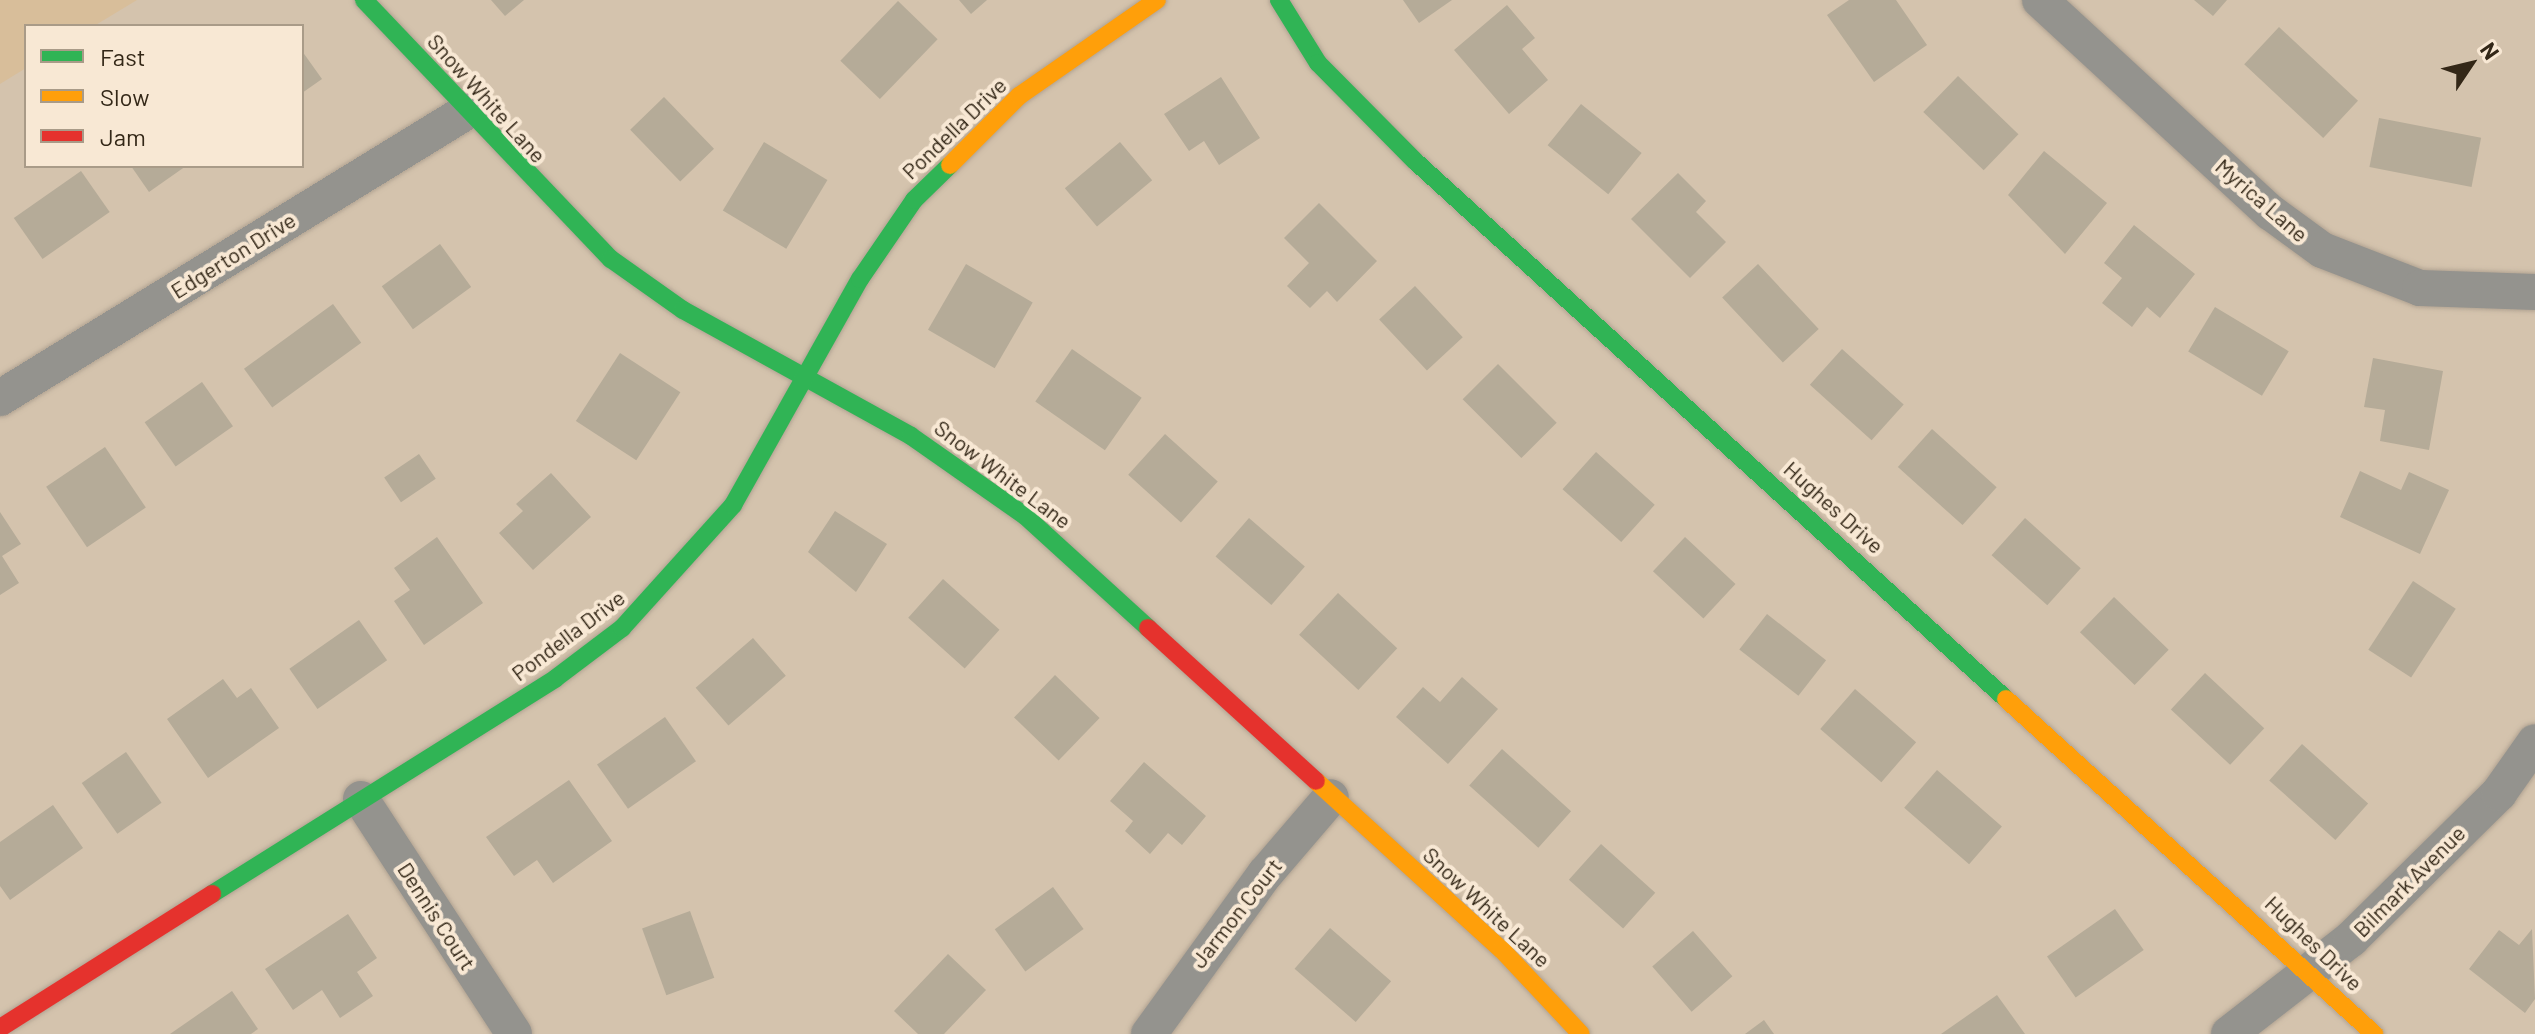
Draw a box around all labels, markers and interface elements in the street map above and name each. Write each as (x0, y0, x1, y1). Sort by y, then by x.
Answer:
legend (24, 24, 304, 168)
north arrow (2431, 24, 2511, 104)
street label: Snow White Lane (422, 28, 552, 168)
text: N (2476, 37, 2506, 64)
text: Fast (100, 42, 145, 71)
street label: Pondella Drive (896, 72, 1012, 184)
text: Slow (100, 82, 149, 111)
text: Jam (100, 122, 146, 151)
street label: Myrica Lane (2210, 153, 2314, 247)
street label: Edgerton Drive (166, 206, 300, 304)
street label: Snow White Lane (930, 414, 1076, 534)
street label: Hughes Drive (1779, 455, 1889, 559)
street label: Pondella Drive (506, 584, 630, 686)
street label: Bilmark Avenue (2348, 820, 2470, 942)
street label: Snow White Lane (1418, 841, 1556, 973)
street label: Jarmon Court (1185, 853, 1287, 973)
street label: Dennis Court (392, 857, 482, 975)
street label: Hughes Drive (2260, 890, 2368, 996)

